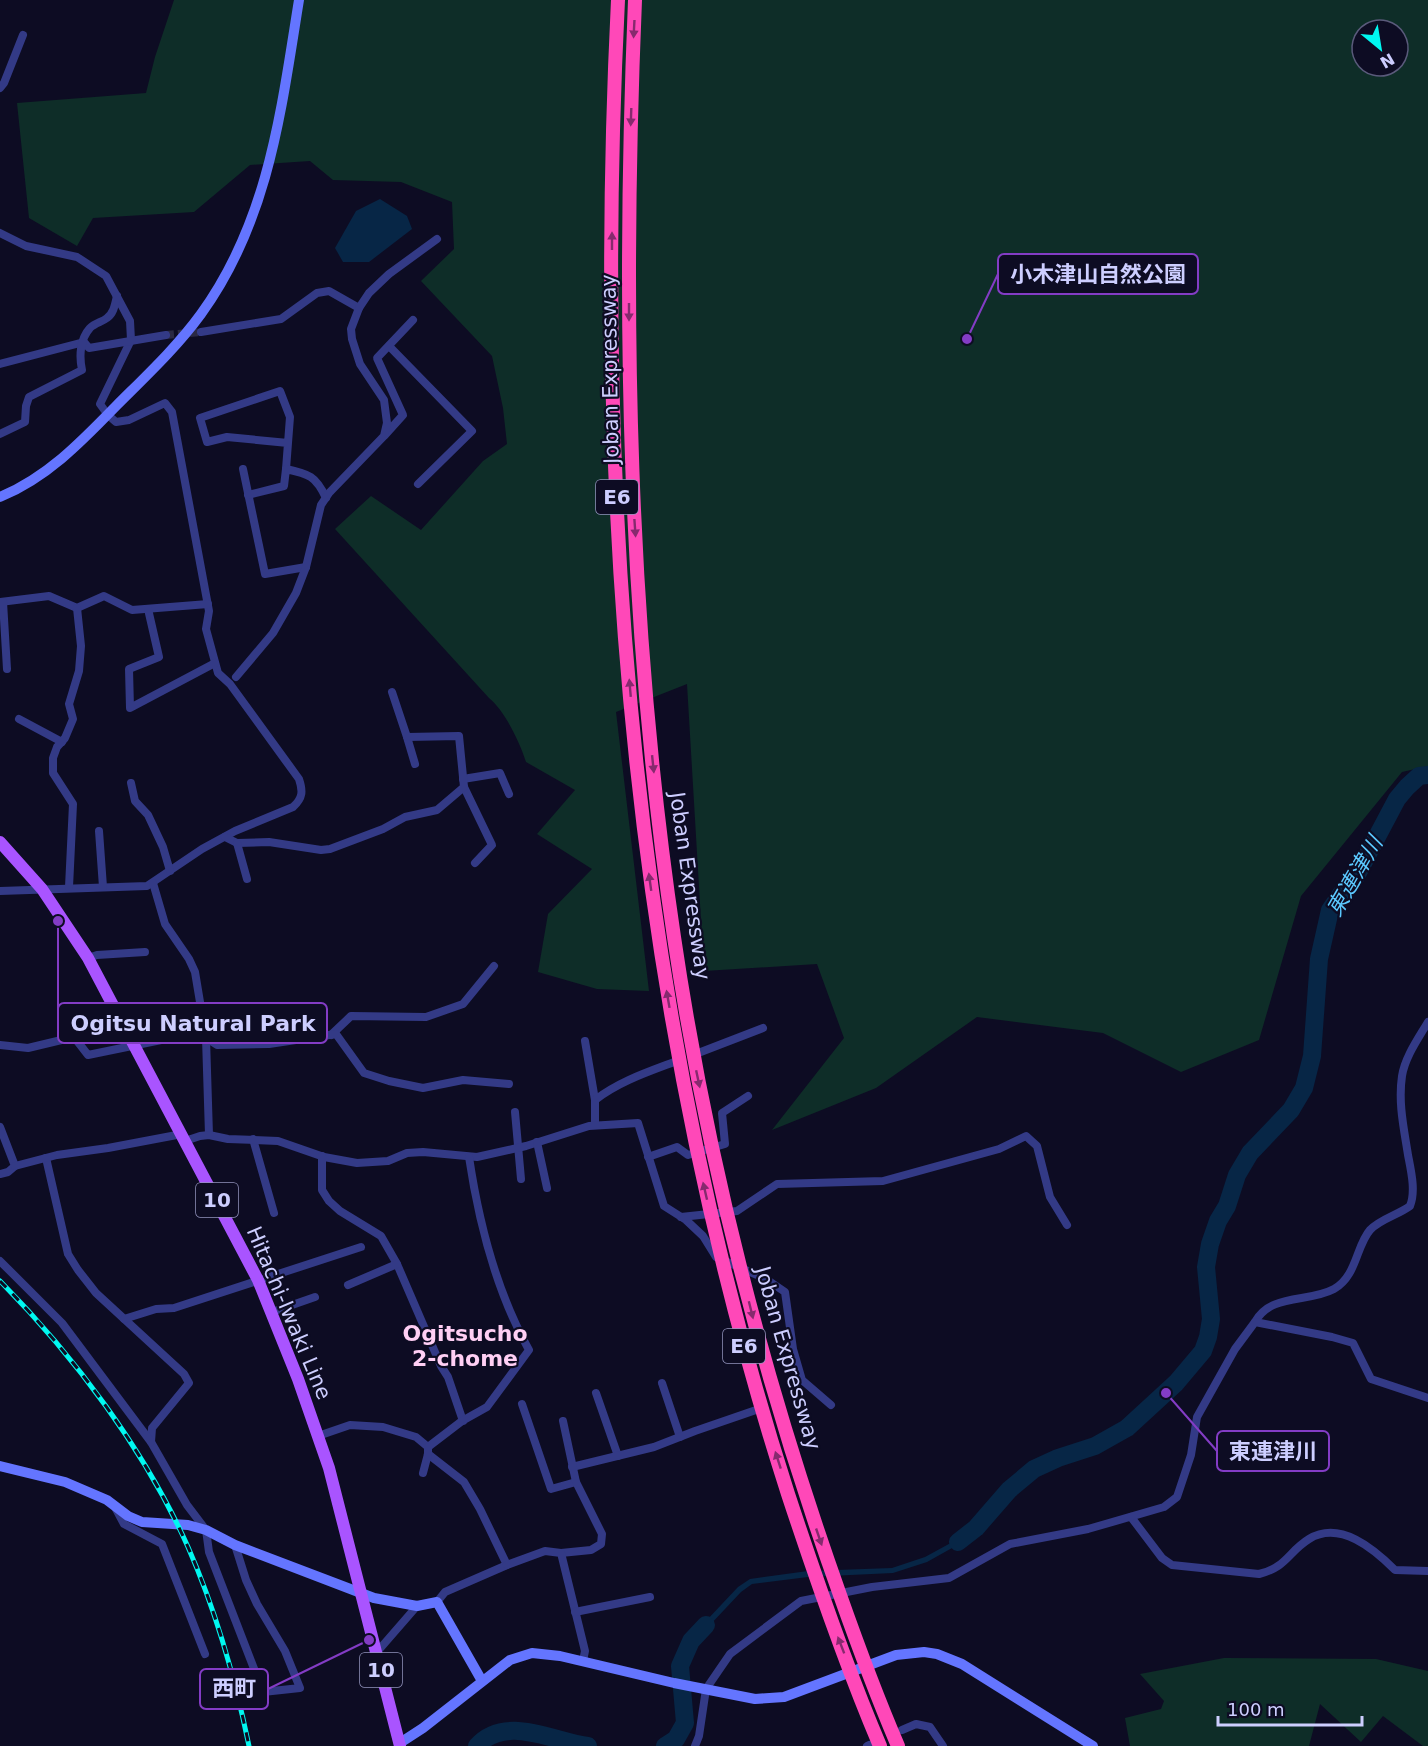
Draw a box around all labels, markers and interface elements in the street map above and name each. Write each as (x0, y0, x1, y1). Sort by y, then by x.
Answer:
north arrow (1350, 18, 1410, 78)
one-way arrow (630, 20, 639, 39)
text: N (1377, 49, 1398, 72)
one-way arrow (626, 108, 636, 127)
one-way arrow (607, 232, 616, 251)
callout: 小木津山自然公園 (998, 254, 1198, 294)
text: 小木津山自然公園 (1010, 262, 1186, 287)
street label: Joban Expressway (596, 274, 624, 466)
one-way arrow (624, 303, 634, 322)
road number: E6 (596, 480, 638, 514)
one-way arrow (631, 519, 640, 538)
one-way arrow (625, 678, 635, 697)
one-way arrow (648, 755, 658, 774)
street label: Joban Expressway (665, 788, 715, 982)
water label: 東連津川 (1322, 830, 1388, 921)
one-way arrow (646, 872, 655, 891)
one-way arrow (663, 990, 672, 1009)
callout: Ogitsu Natural Park (58, 1003, 327, 1043)
text: Ogitsu Natural Park (70, 1011, 317, 1036)
one-way arrow (694, 1070, 704, 1088)
one-way arrow (700, 1182, 710, 1200)
road number: 10 (196, 1183, 238, 1217)
street label: Hitachi-Iwaki Line (242, 1223, 336, 1403)
street label: Joban Expressway (750, 1262, 826, 1452)
one-way arrow (747, 1301, 756, 1319)
district label: Ogitsucho 2-chome (402, 1321, 528, 1371)
road number: E6 (723, 1329, 765, 1363)
callout: 東連津川 (1217, 1431, 1329, 1471)
text: 東連津川 (1229, 1439, 1317, 1464)
one-way arrow (772, 1451, 782, 1469)
one-way arrow (815, 1528, 825, 1546)
one-way arrow (835, 1635, 845, 1653)
road number: 10 (360, 1653, 402, 1687)
callout: 西町 (200, 1669, 268, 1709)
text: 西町 (212, 1676, 256, 1701)
scale bar (1218, 1689, 1362, 1727)
text: 100 m (1227, 1699, 1285, 1720)

